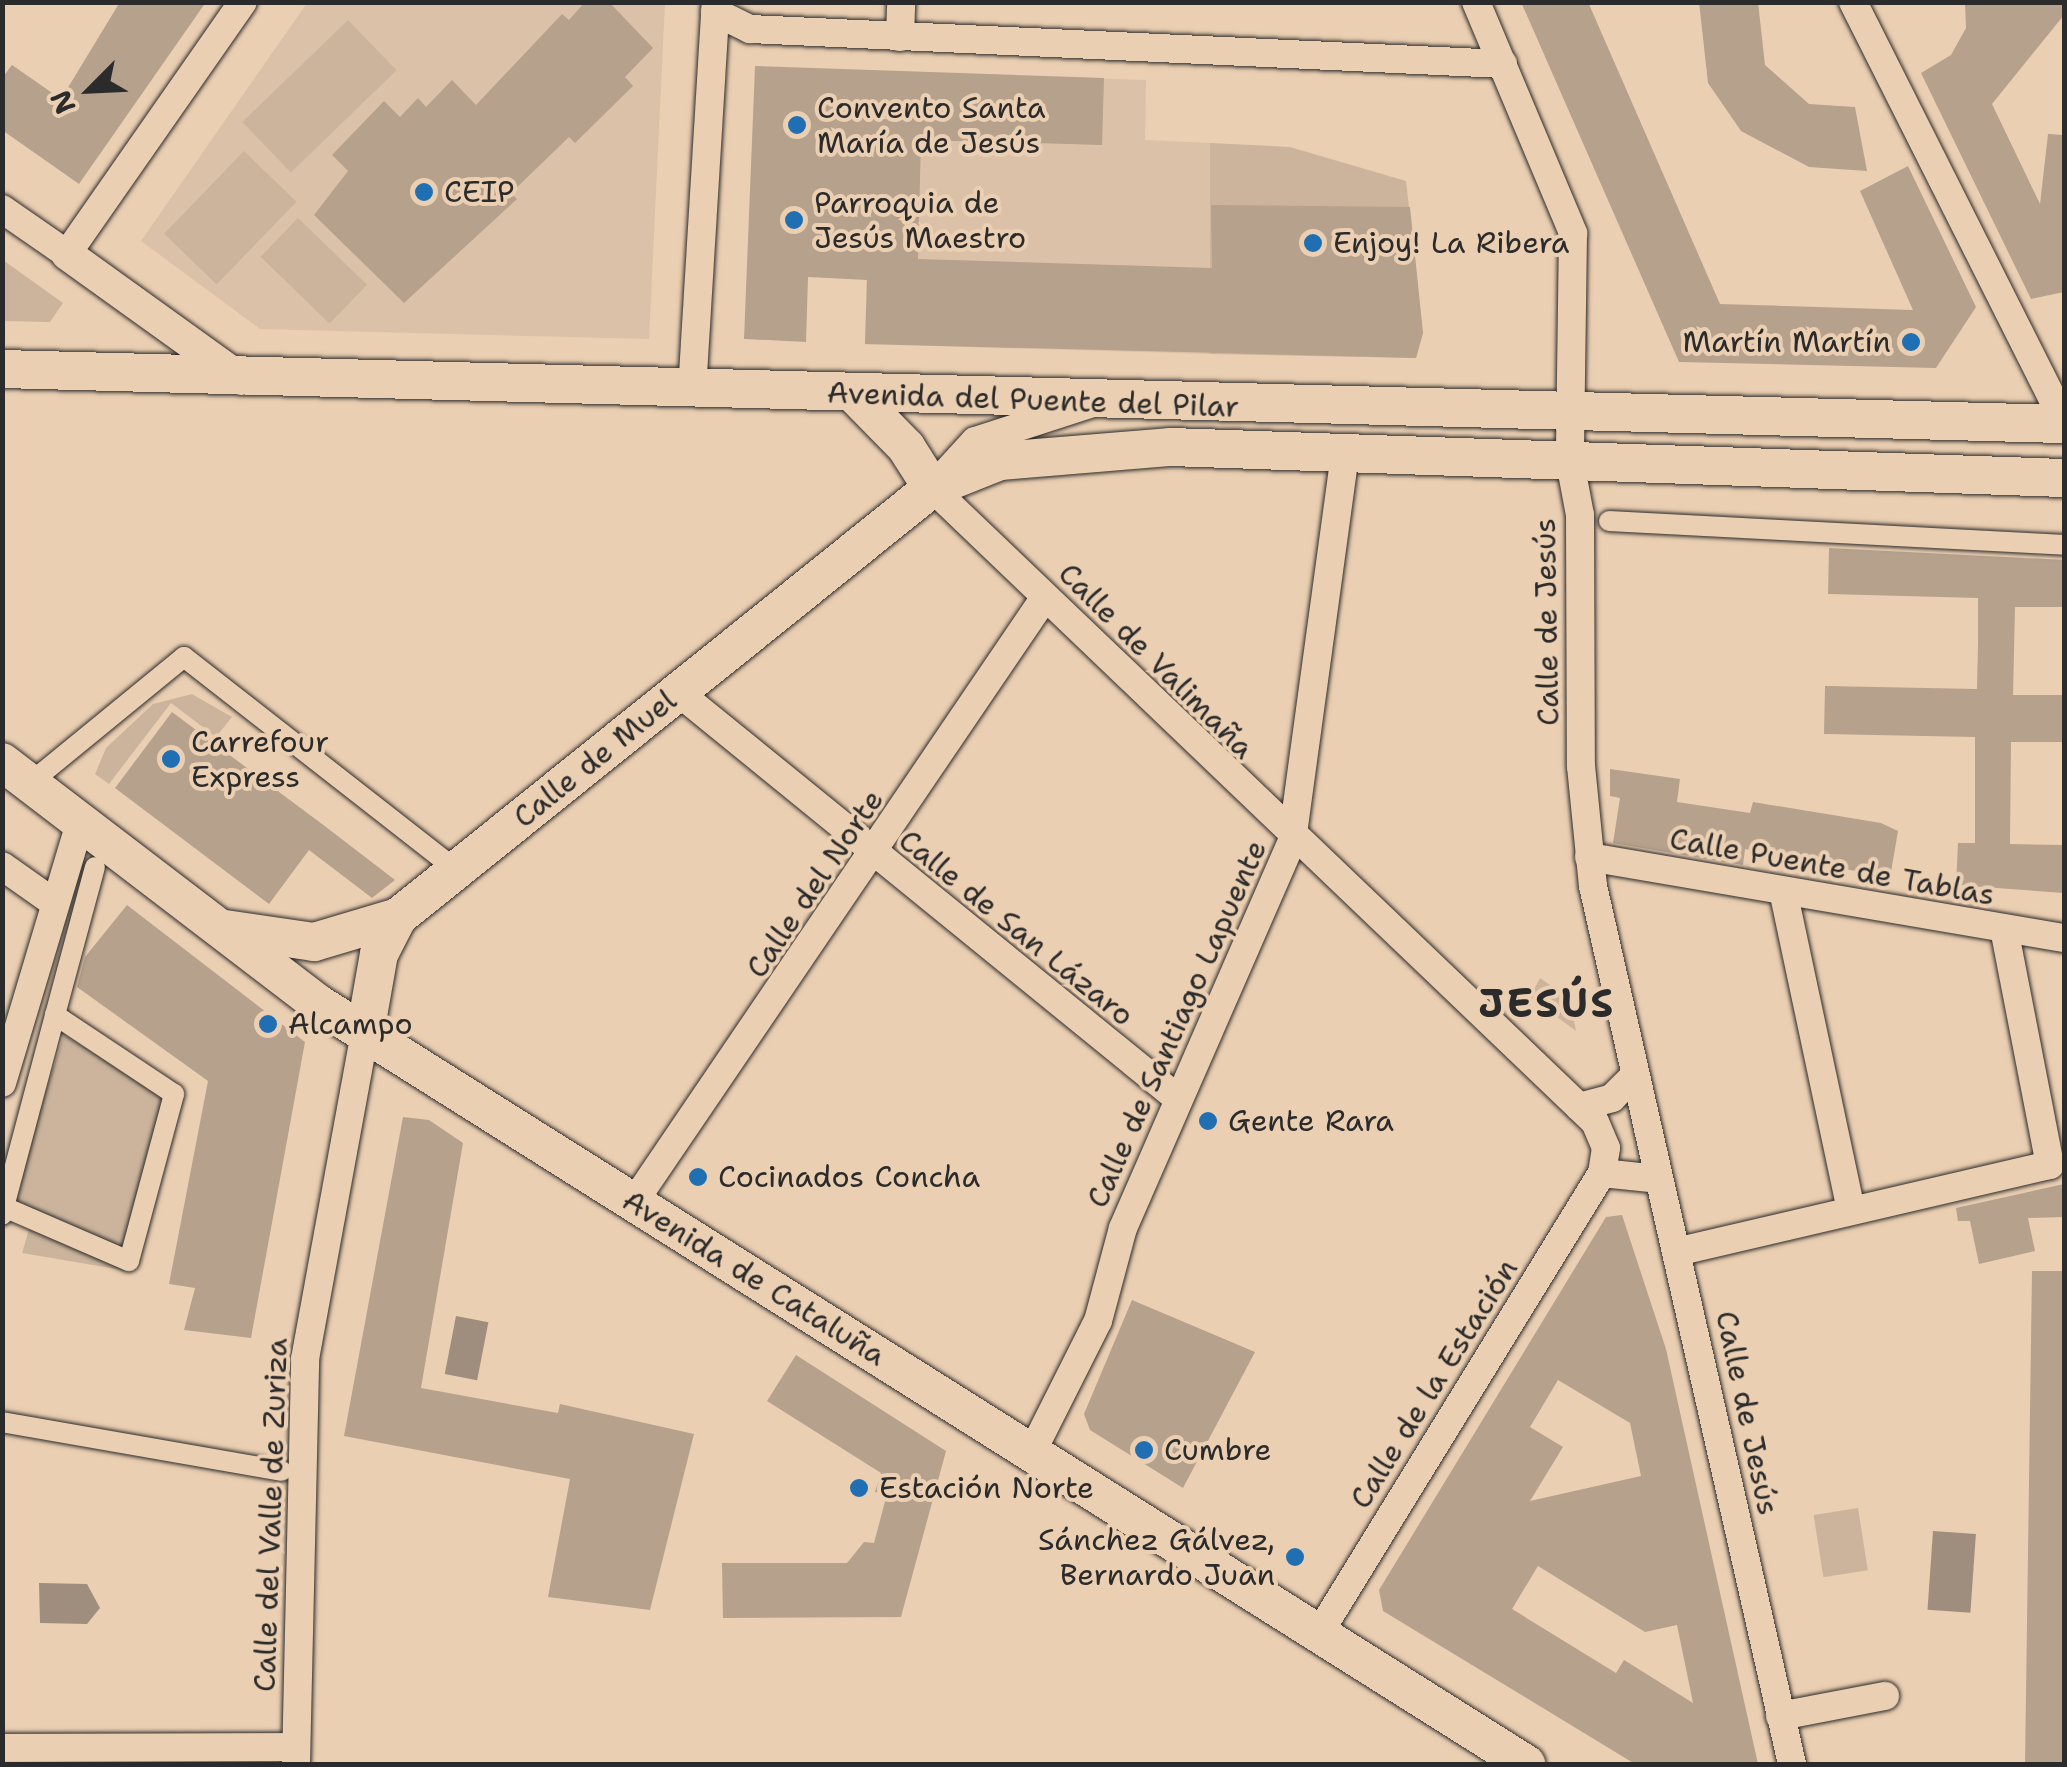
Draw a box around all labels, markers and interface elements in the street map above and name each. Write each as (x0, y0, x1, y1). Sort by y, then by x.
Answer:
north arrow (40, 40, 140, 140)
text: N (41, 84, 84, 120)
place label: Convento Santa María de Jesús (817, 90, 1046, 160)
marker: Convento Santa María de Jesús (786, 114, 808, 136)
place label: CEIP (444, 174, 515, 210)
marker: CEIP (413, 181, 435, 203)
place label: Parroquia de Jesús Maestro (814, 185, 1026, 256)
marker: Parroquia de Jesús Maestro (783, 209, 805, 231)
place label: Enjoy! La Ribera (1333, 225, 1569, 261)
marker: Enjoy! La Ribera (1302, 232, 1324, 254)
place label: Martín Martín (1683, 324, 1891, 360)
marker: Martín Martín (1900, 331, 1922, 353)
street label: Avenida del Puente del Pilar (826, 375, 1240, 425)
street label: Calle de Jesús (1527, 518, 1567, 726)
street label: Calle de Valimaña (1051, 556, 1261, 766)
street label: Calle de Muel (506, 682, 684, 836)
place label: Carrefour Express (191, 724, 329, 794)
marker: Carrefour Express (160, 748, 182, 770)
street label: Calle del Norte (739, 783, 891, 985)
street label: Calle Puente de Tablas (1667, 821, 1997, 913)
street label: Calle de San Lázaro (891, 822, 1141, 1034)
street label: Calle de Santiago Lapuente (1080, 835, 1274, 1213)
district label: JESÚS (1478, 979, 1616, 1027)
place label: Alcampo (288, 1006, 413, 1042)
marker: Alcampo (257, 1013, 279, 1035)
place label: Gente Rara (1228, 1103, 1394, 1139)
marker: Gente Rara (1197, 1110, 1219, 1132)
place label: Cocinados Concha (718, 1159, 980, 1195)
marker: Cocinados Concha (687, 1166, 709, 1188)
street label: Avenida de Cataluña (616, 1182, 892, 1374)
street label: Calle de la Estación (1343, 1253, 1525, 1515)
street label: Calle de Jesús (1708, 1308, 1786, 1518)
street label: Calle del Valle de Zuriza (247, 1337, 295, 1693)
place label: Cumbre (1164, 1432, 1272, 1468)
marker: Cumbre (1133, 1439, 1155, 1461)
place label: Estación Norte (879, 1470, 1094, 1506)
marker: Estación Norte (848, 1477, 870, 1499)
place label: Sánchez Gálvez, Bernardo Juan (1038, 1522, 1275, 1592)
marker: Sánchez Gálvez, Bernardo Juan (1284, 1546, 1306, 1568)

